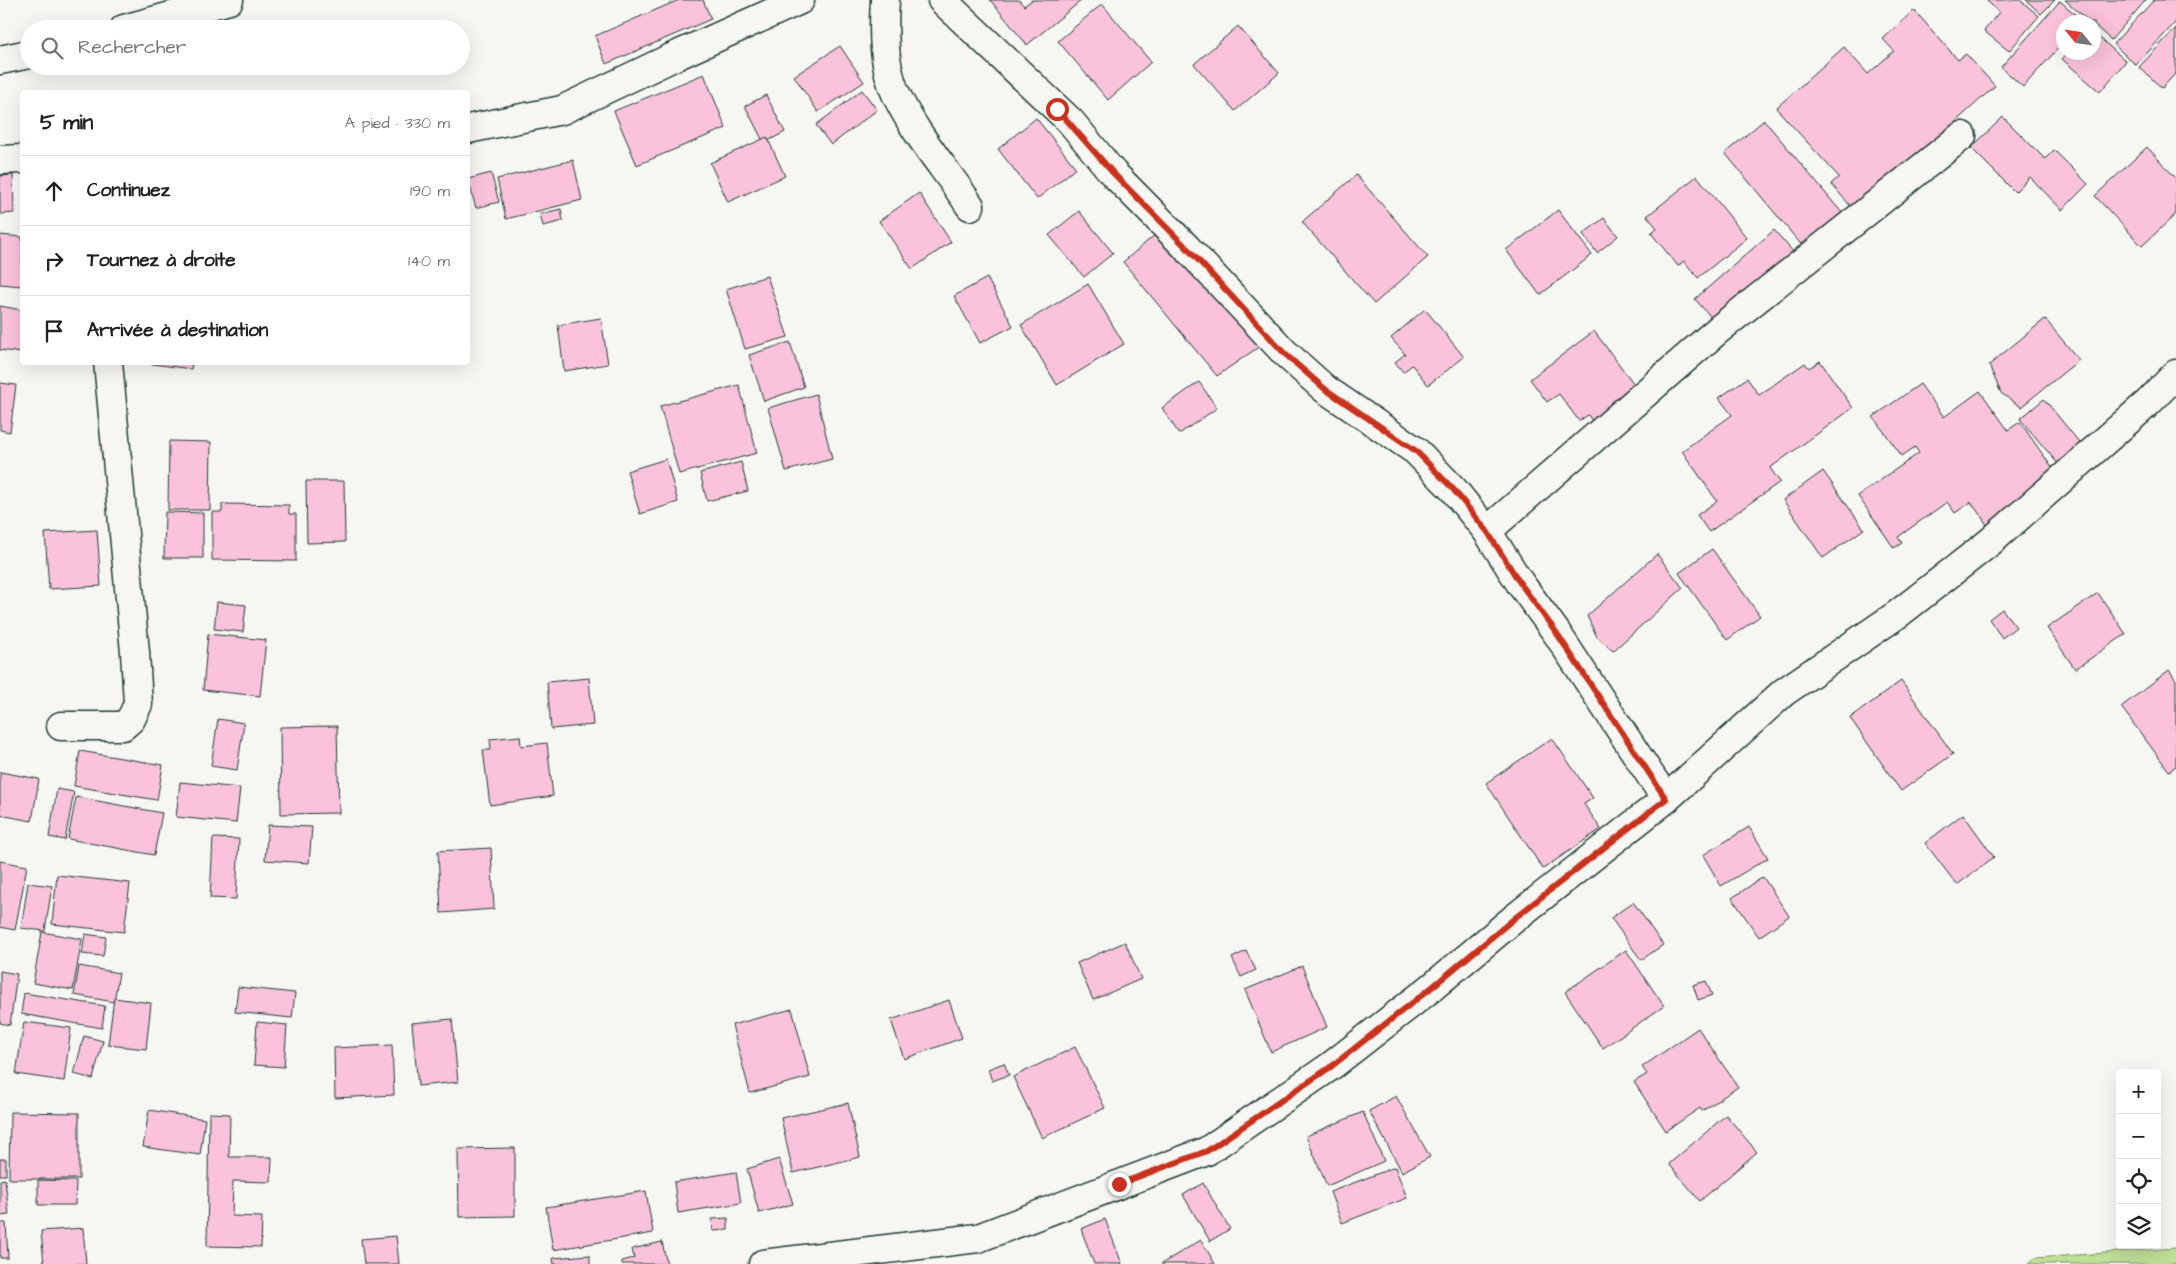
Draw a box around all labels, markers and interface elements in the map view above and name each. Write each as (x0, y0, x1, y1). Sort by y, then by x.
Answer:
north arrow (2056, 15, 2101, 60)
search box (20, 20, 470, 75)
icon: search (38, 34, 66, 62)
text: Rechercher (78, 34, 186, 61)
route start (1046, 98, 1069, 121)
text: 5 min (40, 108, 93, 137)
text: À pied · 330 m (345, 112, 450, 134)
icon: ahead (40, 177, 68, 205)
text: Continuez (87, 177, 170, 204)
text: 190 m (410, 180, 450, 202)
icon: right (40, 247, 68, 275)
text: Tournez à droite (87, 247, 235, 274)
text: 140 m (408, 250, 450, 272)
icon: arrive (40, 317, 68, 345)
text: Arrivée à destination (87, 317, 268, 344)
map controls (2116, 1069, 2161, 1249)
button: + (2116, 1069, 2161, 1114)
button: − (2116, 1114, 2161, 1159)
button: locate (2116, 1159, 2161, 1204)
route end (1108, 1173, 1131, 1196)
button: layers (2116, 1204, 2161, 1249)

